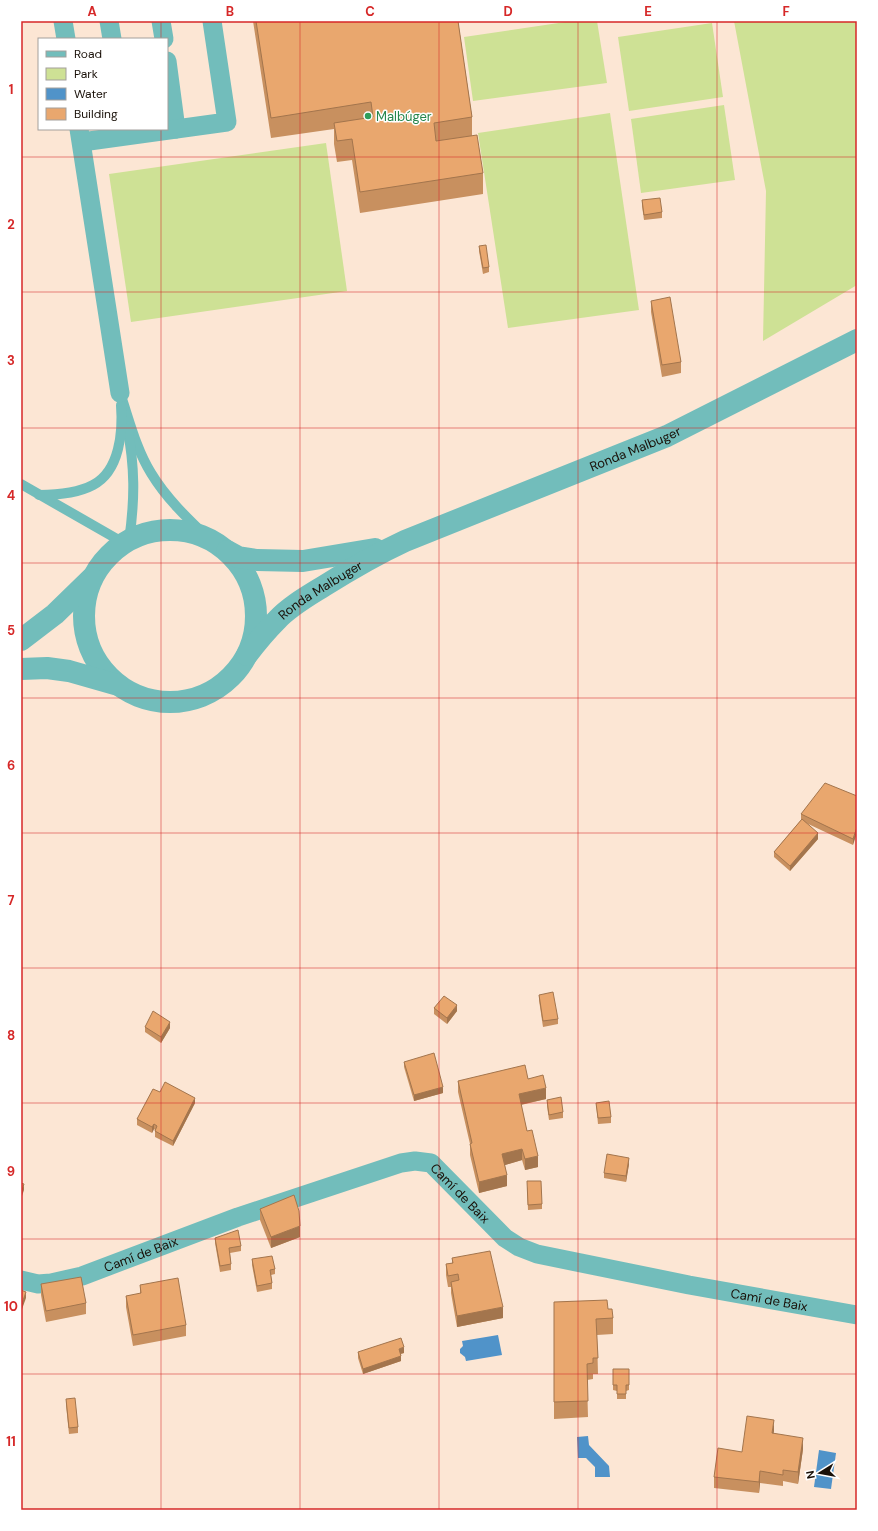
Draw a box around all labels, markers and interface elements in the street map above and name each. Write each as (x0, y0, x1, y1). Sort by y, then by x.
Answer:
text: A (87, 3, 97, 20)
text: B (226, 3, 234, 20)
text: C (365, 3, 375, 20)
text: D (503, 3, 513, 20)
text: E (644, 3, 652, 20)
text: F (782, 3, 790, 20)
legend (38, 38, 168, 130)
text: Road (74, 46, 102, 62)
text: Park (74, 66, 98, 82)
text: 1 (9, 81, 13, 98)
text: Water (74, 86, 108, 102)
text: Building (74, 106, 118, 122)
place label: Malbúger (376, 108, 432, 125)
marker: Malbúger (363, 111, 373, 121)
text: 2 (7, 216, 15, 233)
text: 3 (7, 352, 15, 369)
street label: Ronda Malbuger (587, 422, 684, 475)
text: 4 (7, 487, 15, 504)
street label: Ronda Malbuger (274, 556, 365, 623)
text: 5 (7, 622, 15, 639)
text: 6 (7, 757, 15, 774)
text: 7 (8, 892, 15, 909)
text: 8 (7, 1027, 15, 1044)
street label: Camí de Baix (427, 1159, 494, 1227)
text: 9 (7, 1163, 15, 1180)
street label: Camí de Baix (101, 1232, 181, 1276)
street label: Camí de Baix (729, 1284, 810, 1315)
text: 10 (4, 1298, 18, 1315)
text: 11 (6, 1433, 16, 1450)
north arrow (800, 1453, 840, 1493)
text: N (803, 1470, 818, 1480)

